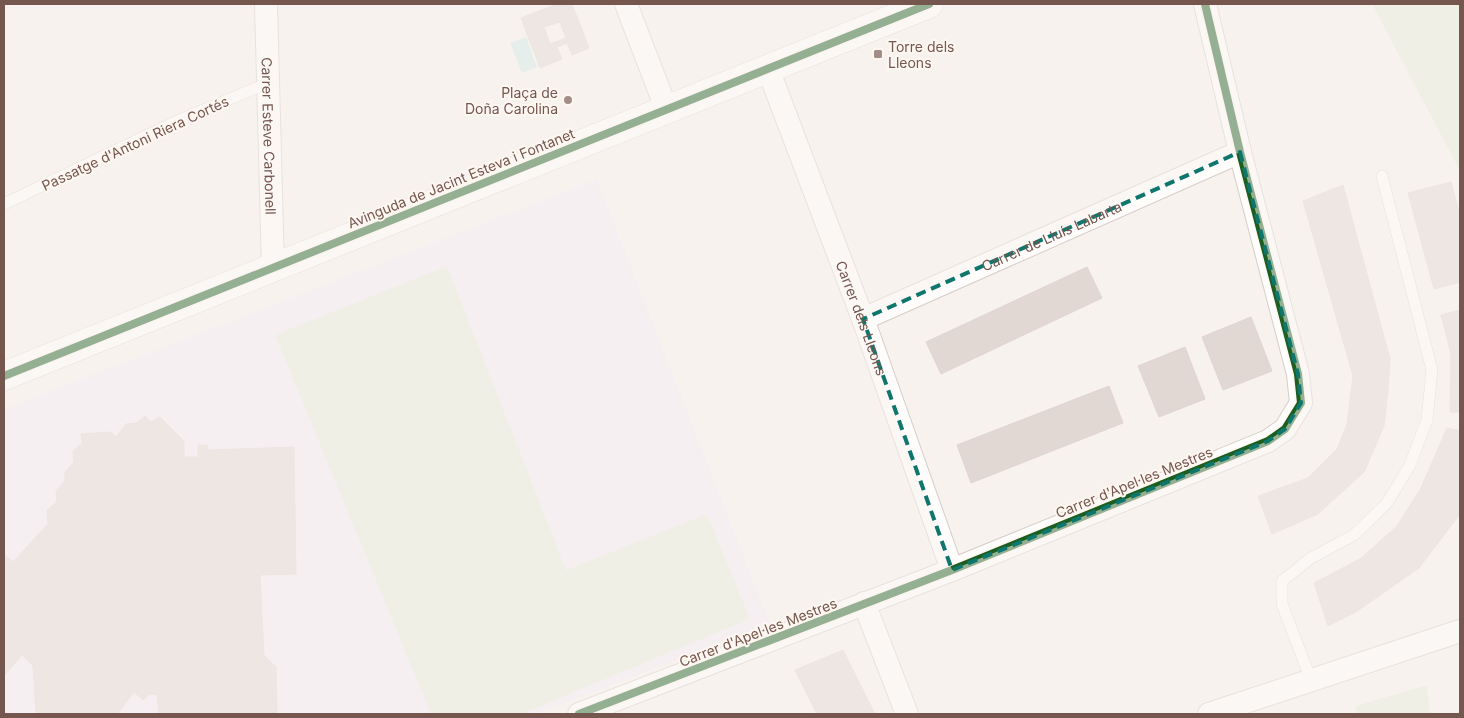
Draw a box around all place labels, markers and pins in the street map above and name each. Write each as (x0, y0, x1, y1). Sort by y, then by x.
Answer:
place label: Torre dels Lleons (888, 38, 954, 71)
marker: Torre dels Lleons (872, 48, 884, 60)
place label: Plaça de Doña Carolina (465, 84, 558, 117)
marker: Plaça de Doña Carolina (562, 94, 574, 106)

